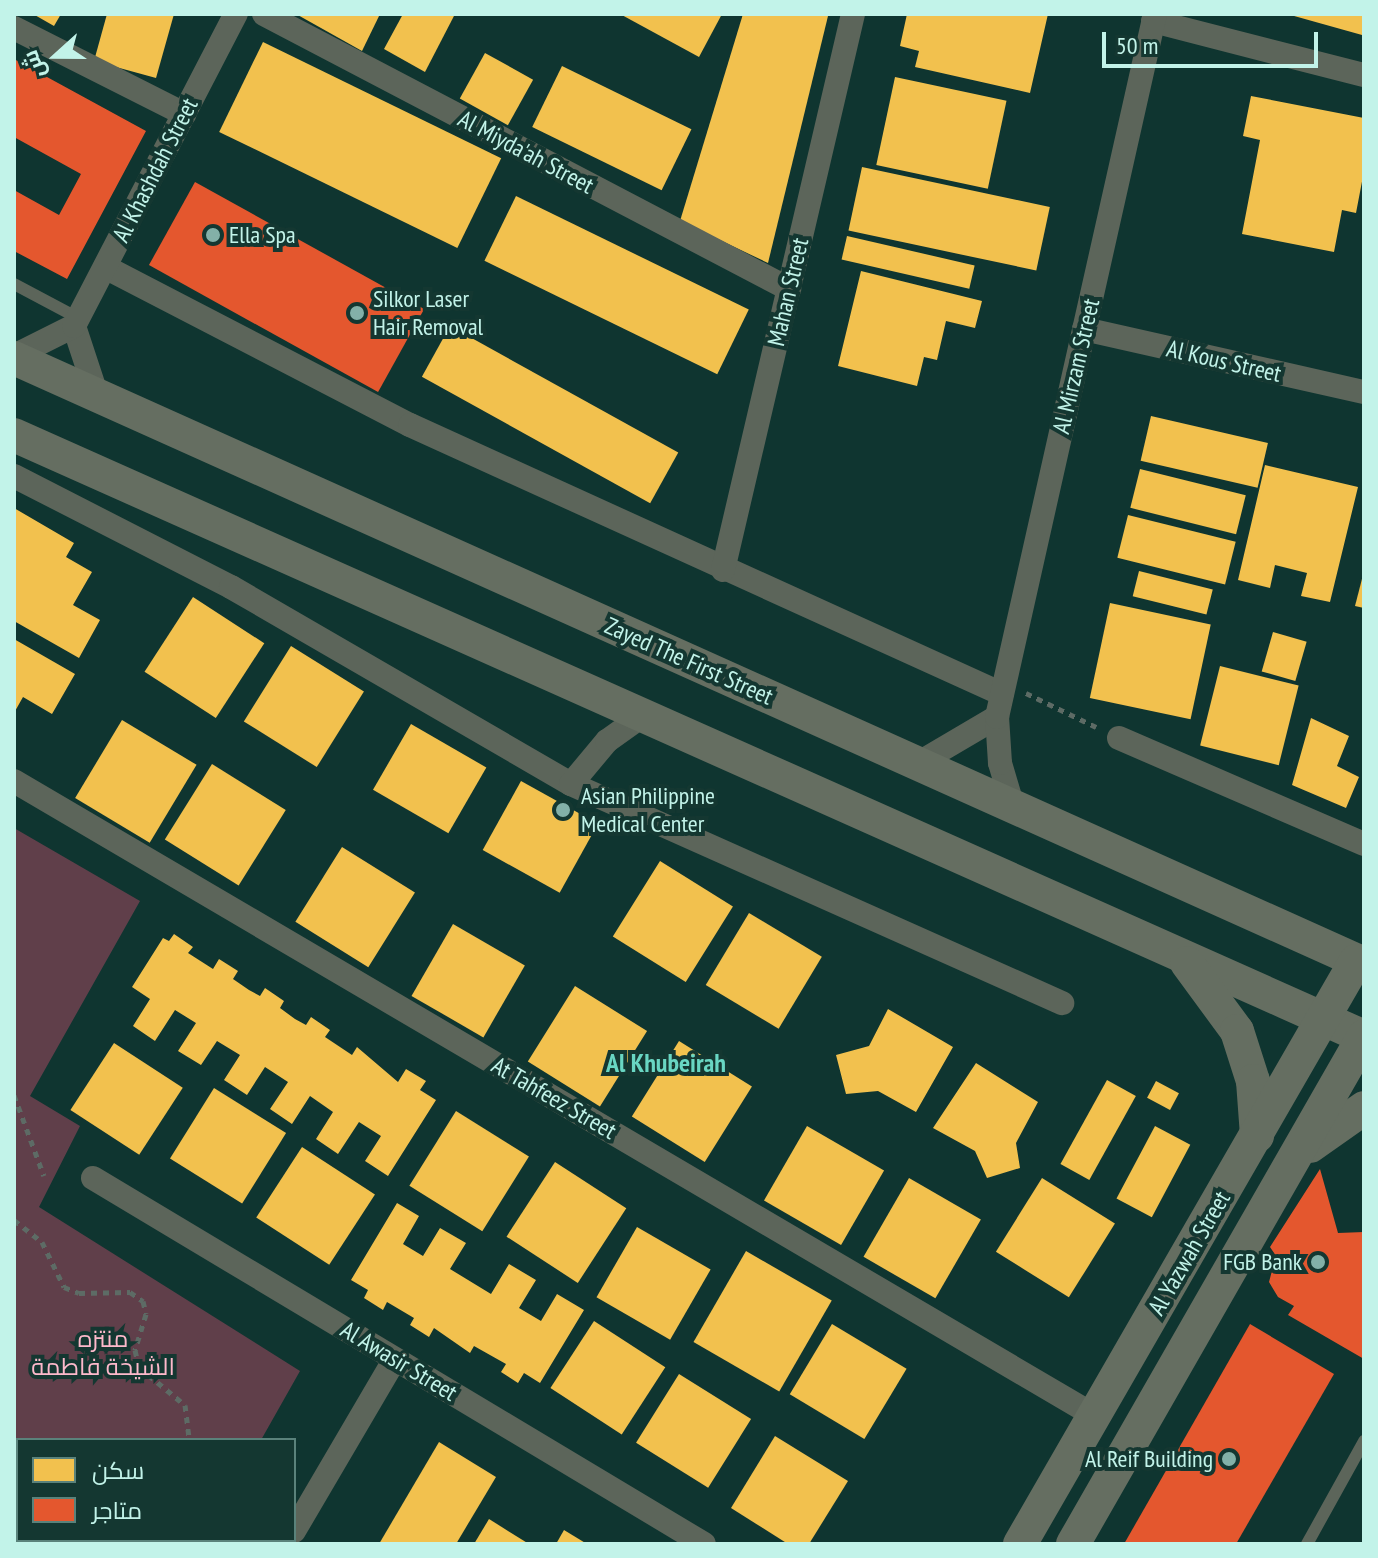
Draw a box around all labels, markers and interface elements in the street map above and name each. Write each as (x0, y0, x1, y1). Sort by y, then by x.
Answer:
north arrow (16, 16, 96, 96)
scale bar (1106, 16, 1322, 66)
text: 50 m (1116, 30, 1158, 61)
text: ش (15, 46, 52, 83)
street label: Al Khashdah Street (106, 93, 204, 247)
street label: Al Miyda'ah Street (453, 104, 599, 200)
place label: Ella Spa (229, 221, 295, 249)
marker: Ella Spa (204, 226, 222, 244)
street label: Mahan Street (762, 235, 814, 349)
place label: Silkor Laser Hair Removal (373, 285, 483, 341)
street label: Al Mirzam Street (1046, 296, 1106, 436)
marker: Silkor Laser Hair Removal (348, 304, 366, 322)
street label: Al Kous Street (1164, 334, 1284, 388)
street label: Zayed The First Street (600, 611, 778, 711)
place label: Asian Philippine Medical Center (581, 782, 715, 838)
marker: Asian Philippine Medical Center (552, 799, 574, 821)
district label: Al Khubeirah (606, 1047, 726, 1079)
street label: At Tahfeez Street (486, 1050, 622, 1146)
street label: Al Yazwah Street (1142, 1186, 1236, 1320)
place label: FGB Bank (1223, 1248, 1302, 1276)
marker: FGB Bank (1309, 1253, 1327, 1271)
street label: Al Awasir Street (335, 1315, 463, 1407)
park label: منتزه الشيخة فاطمة (31, 1325, 175, 1381)
legend (16, 1438, 296, 1542)
place label: Al Reif Building (1085, 1445, 1213, 1473)
marker: Al Reif Building (1220, 1450, 1238, 1468)
text: سكن (92, 1455, 144, 1486)
text: متاجر (92, 1495, 142, 1526)

